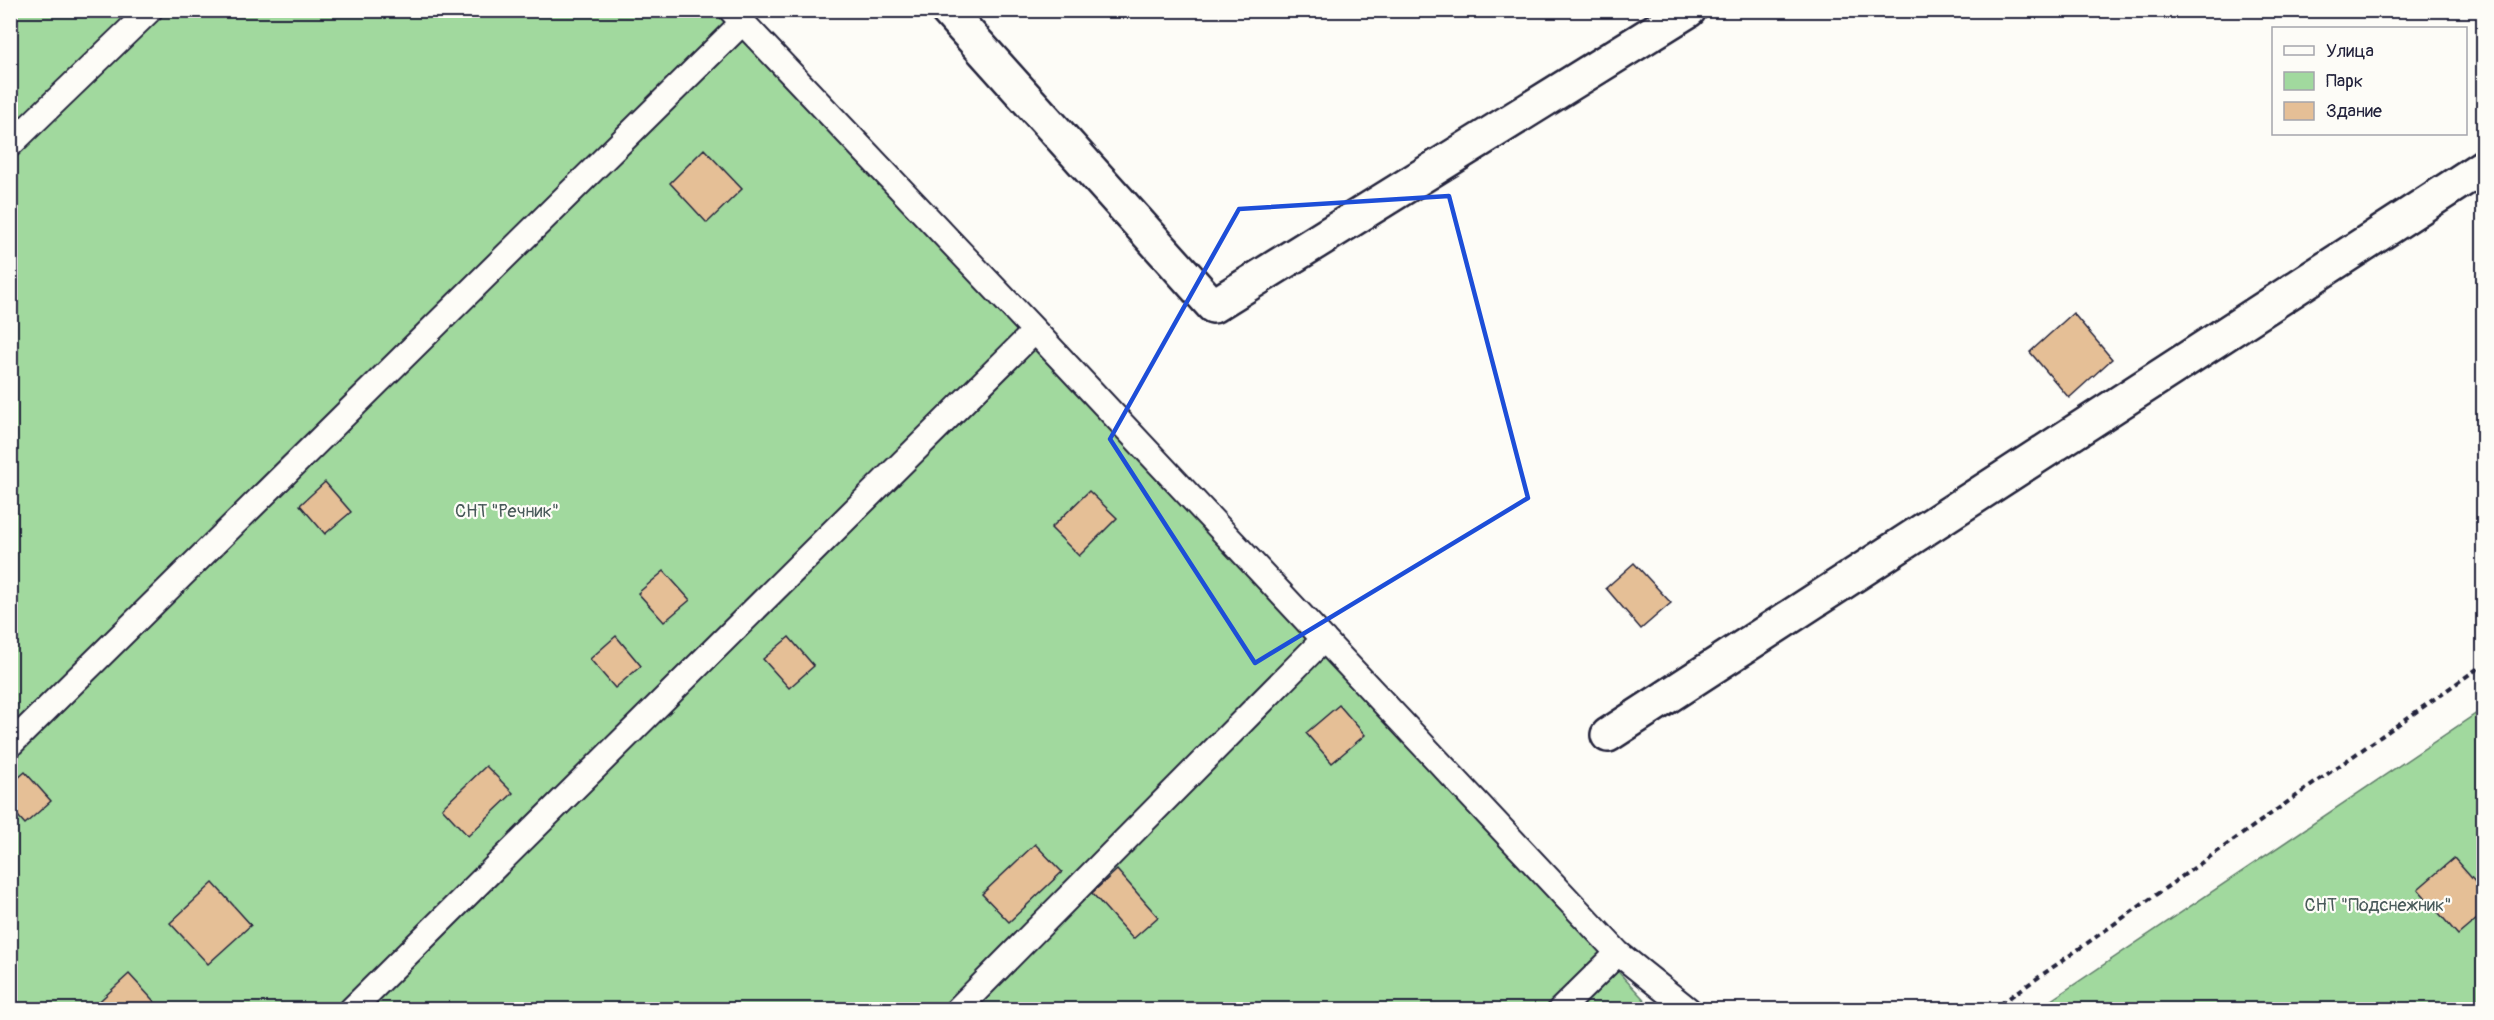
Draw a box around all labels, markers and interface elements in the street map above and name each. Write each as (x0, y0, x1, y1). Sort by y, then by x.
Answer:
legend (2272, 27, 2467, 135)
text: Улица (2326, 40, 2374, 63)
text: Парк (2326, 70, 2363, 93)
text: Здание (2326, 100, 2382, 123)
park label: СНТ "Речник" (455, 500, 559, 523)
park label: СНТ "Подснежник" (2304, 894, 2452, 917)

